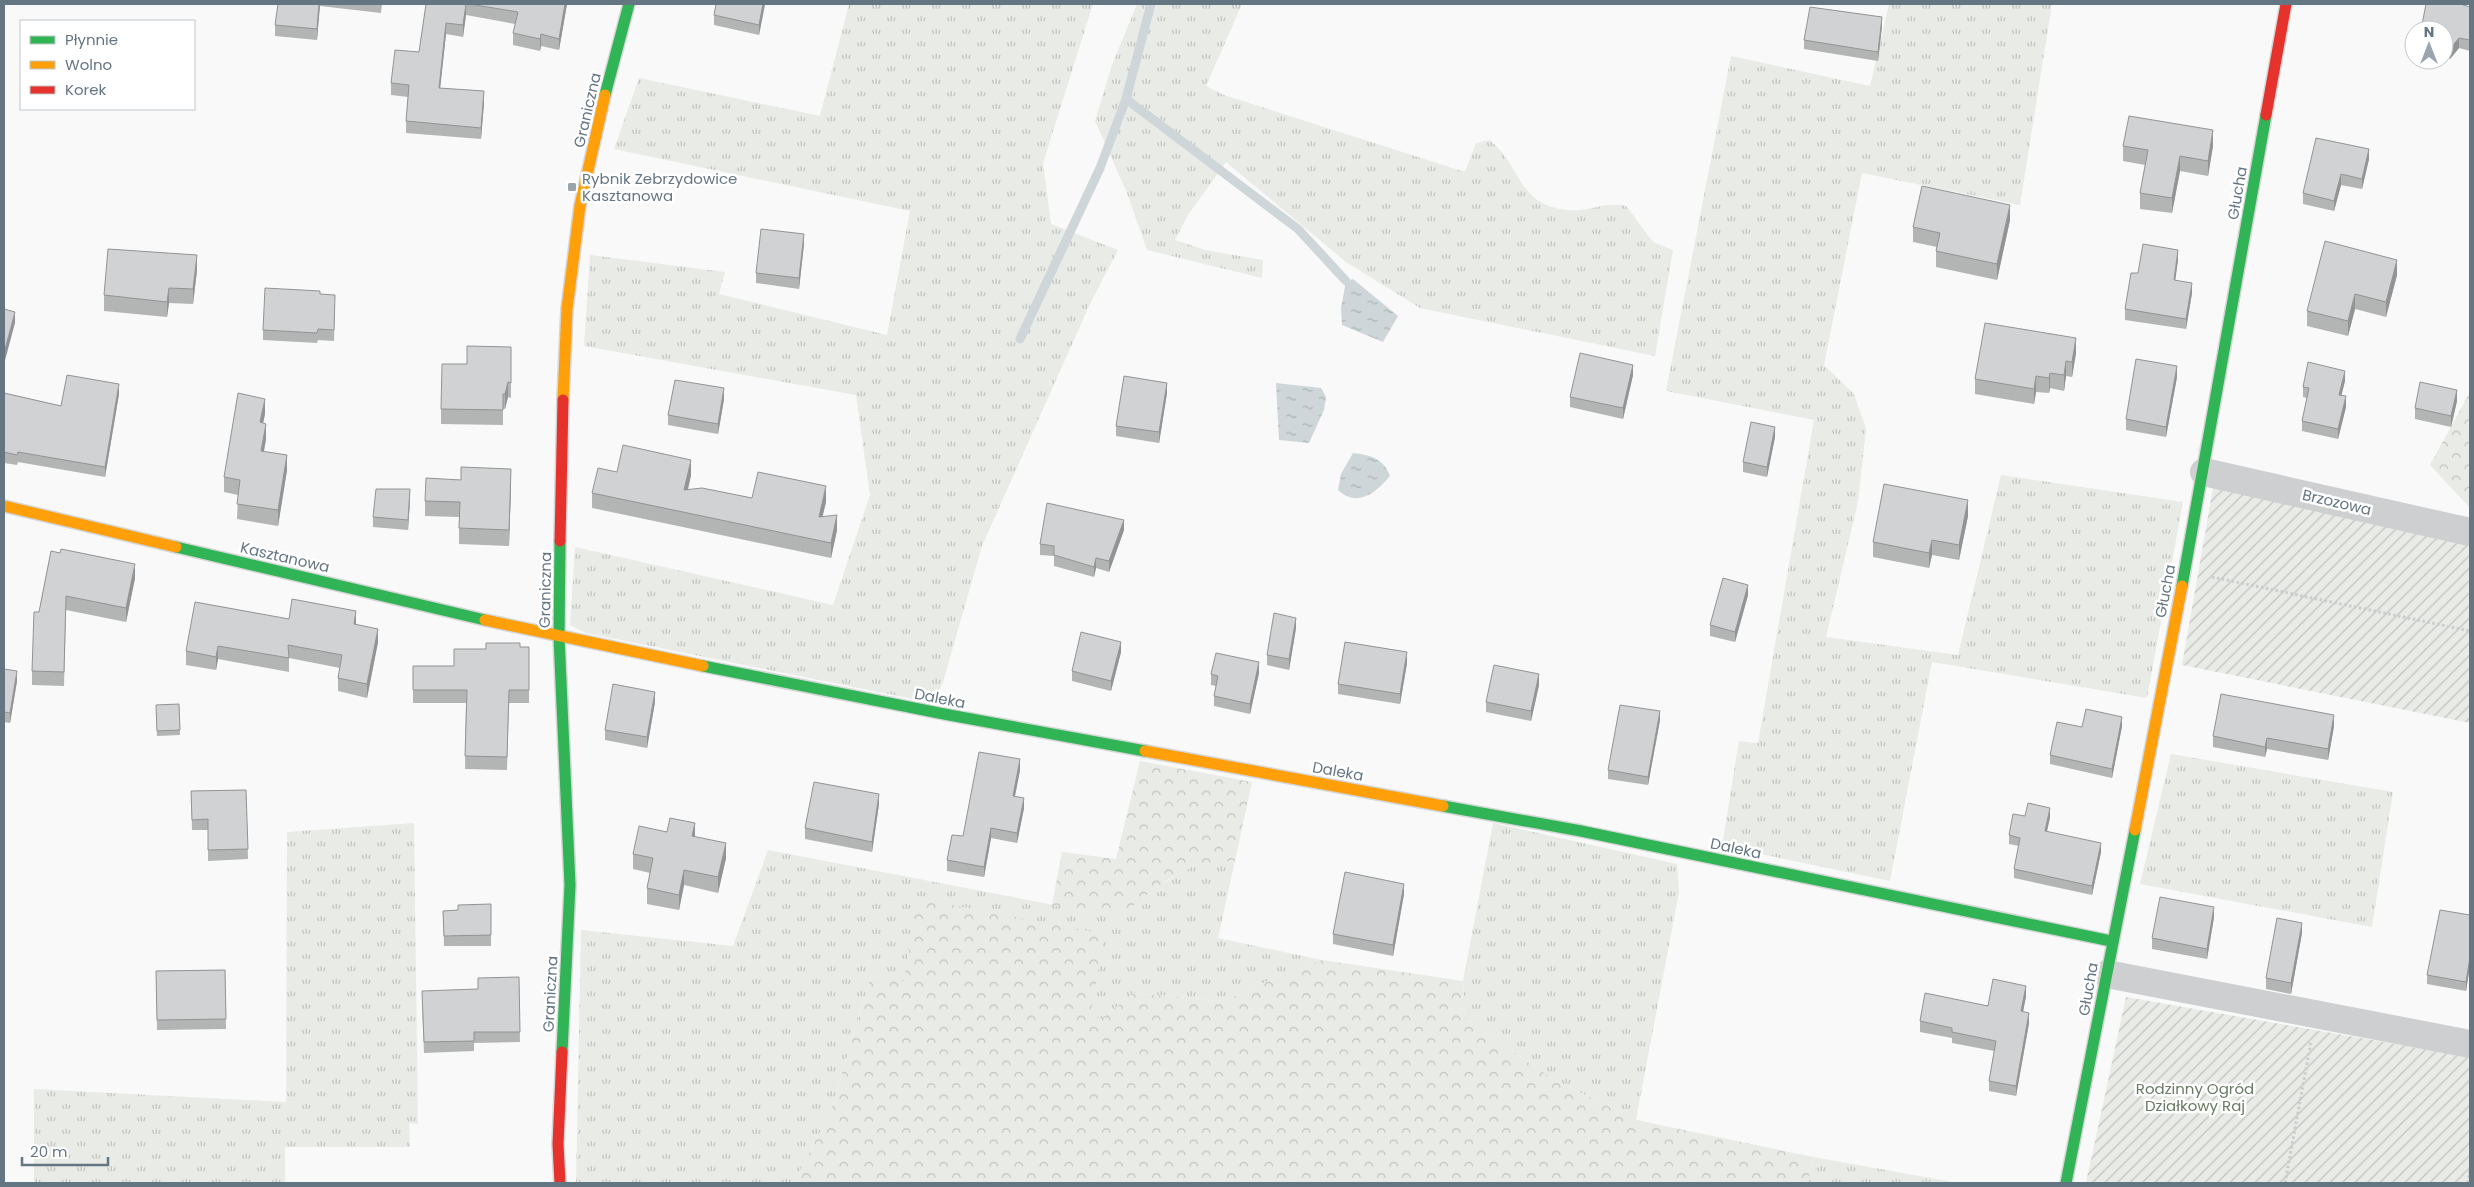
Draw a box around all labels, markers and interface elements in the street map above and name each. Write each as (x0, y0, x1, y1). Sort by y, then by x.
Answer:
legend (20, 20, 195, 110)
north arrow (2404, 20, 2454, 70)
text: N (2424, 22, 2434, 42)
text: Płynnie (65, 29, 118, 50)
text: Wolno (65, 54, 112, 75)
street label: Graniczna (568, 70, 606, 150)
text: Korek (65, 79, 106, 100)
street label: Głucha (2222, 165, 2252, 221)
place label: Rybnik Zebrzydowice Kasztanowa (582, 168, 737, 206)
marker: Rybnik Zebrzydowice Kasztanowa (566, 181, 578, 193)
street label: Brzozowa (2300, 484, 2374, 520)
street label: Kasztanowa (238, 537, 332, 577)
street label: Graniczna (534, 552, 556, 628)
street label: Głucha (2150, 563, 2180, 619)
street label: Daleka (913, 683, 967, 713)
street label: Daleka (1311, 756, 1365, 786)
street label: Daleka (1709, 832, 1763, 864)
street label: Graniczna (538, 955, 562, 1033)
street label: Głucha (2073, 961, 2103, 1017)
park label: Rodzinny Ogród Działkowy Raj (2136, 1078, 2254, 1116)
scale bar (22, 1134, 109, 1166)
text: 20 m (30, 1141, 68, 1162)

